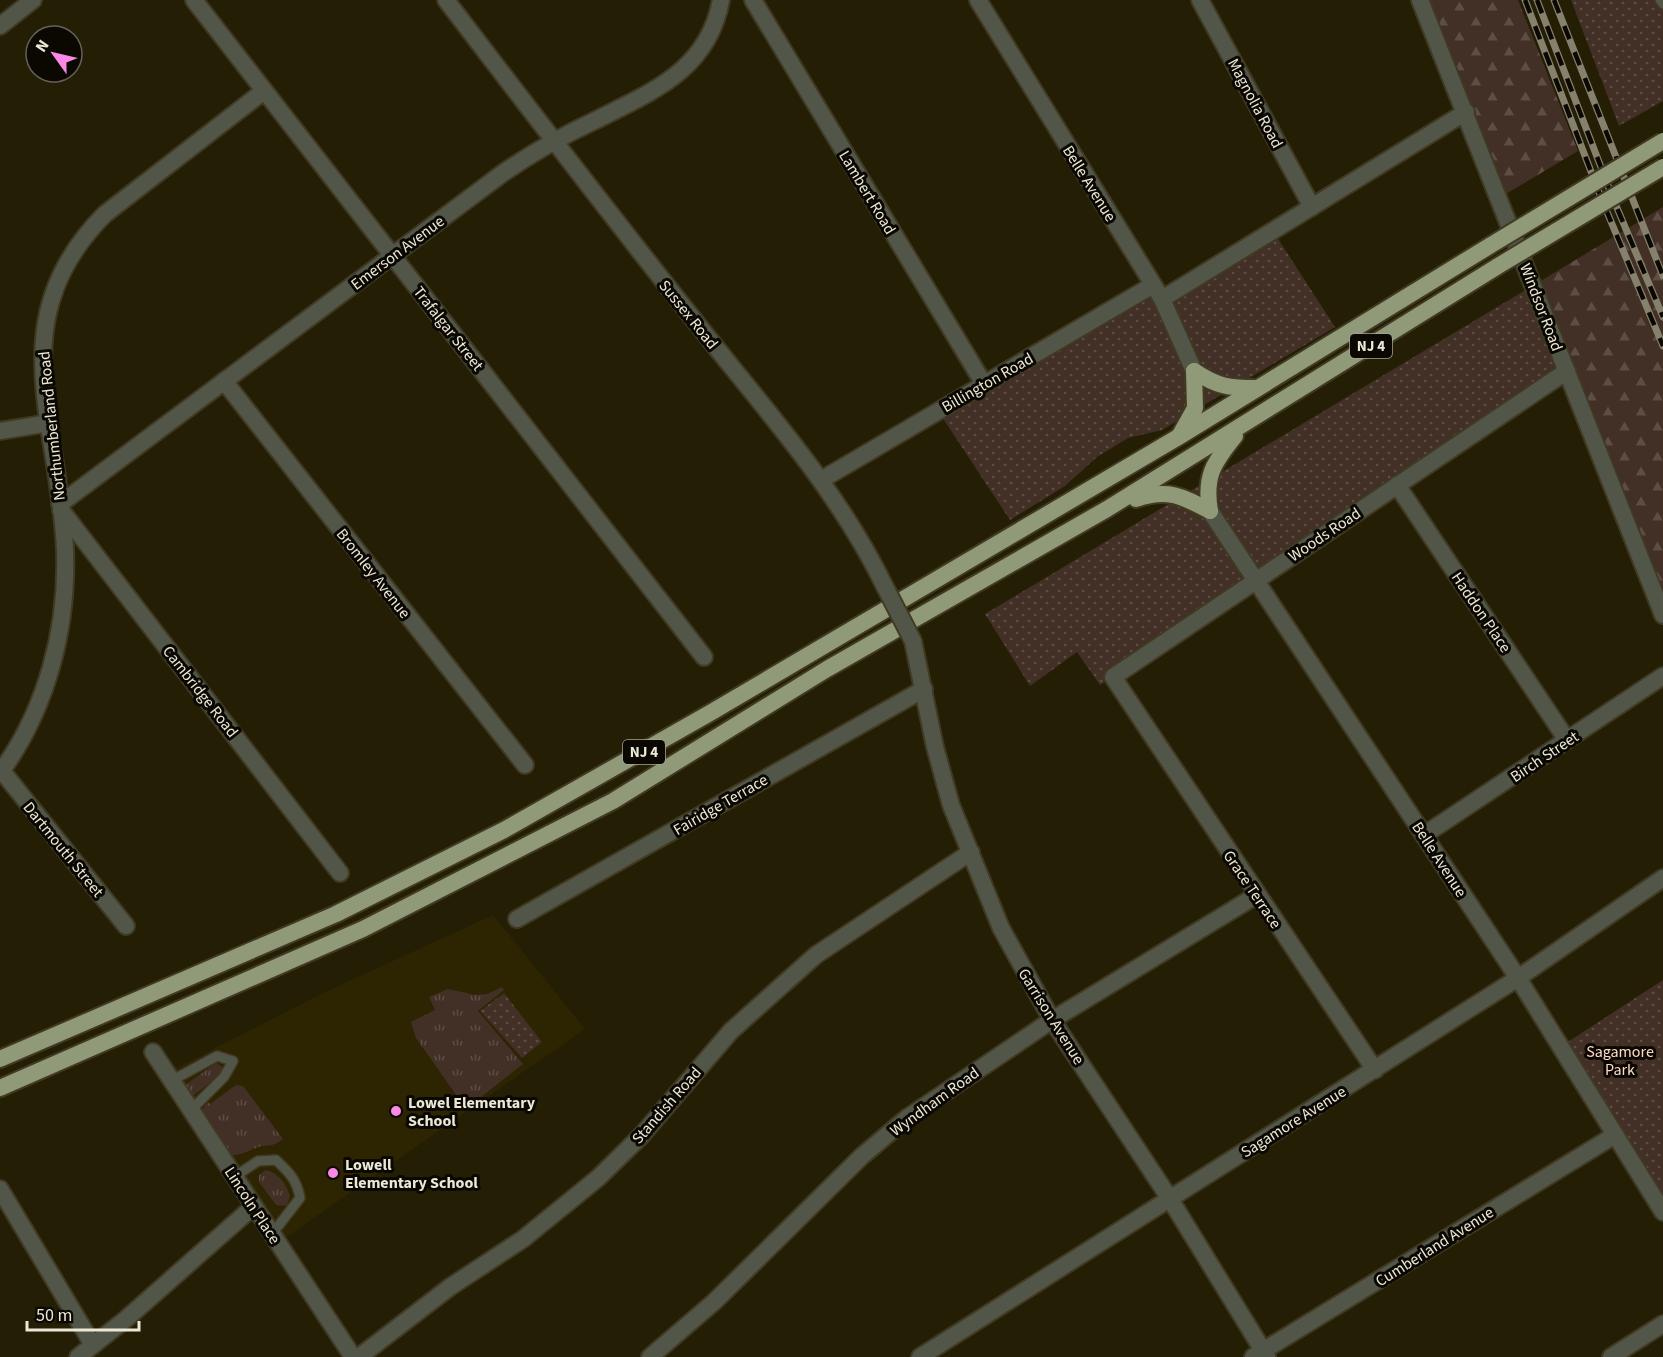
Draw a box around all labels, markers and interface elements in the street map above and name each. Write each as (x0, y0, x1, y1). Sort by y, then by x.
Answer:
north arrow (24, 24, 84, 84)
text: N (30, 36, 54, 57)
street label: Magnolia Road (1222, 55, 1288, 152)
street label: Belle Avenue (1057, 141, 1121, 226)
street label: Lambert Road (833, 146, 901, 239)
street label: Emerson Avenue (346, 210, 449, 295)
street label: Windsor Road (1514, 260, 1568, 355)
street label: Sussex Road (654, 275, 723, 354)
street label: Trafalgar Street (408, 282, 489, 376)
road number: NJ 4 (1350, 334, 1392, 358)
street label: Billington Road (938, 348, 1037, 418)
street label: Northumberland Road (33, 350, 71, 502)
street label: Woods Road (1284, 502, 1365, 567)
street label: Bromley Avenue (331, 524, 415, 623)
street label: Haddon Place (1446, 568, 1516, 657)
street label: Cambridge Road (157, 641, 243, 742)
street label: Birch Street (1506, 726, 1584, 788)
road number: NJ 4 (623, 740, 665, 764)
street label: Fairidge Terrace (669, 769, 772, 841)
street label: Dartmouth Street (18, 797, 109, 902)
street label: Belle Avenue (1407, 818, 1472, 902)
street label: Grace Terrace (1218, 846, 1287, 933)
street label: Garrison Avenue (1013, 964, 1090, 1069)
park label: Sagamore Park (1586, 1041, 1654, 1081)
street label: Standish Road (627, 1062, 706, 1149)
street label: Wyndham Road (886, 1062, 984, 1142)
street label: Sagamore Avenue (1237, 1081, 1350, 1163)
place label: Lowel Elementary School (408, 1092, 536, 1132)
marker: Lowel Elementary School (389, 1104, 403, 1118)
place label: Lowell Elementary School (345, 1154, 478, 1194)
street label: Lincoln Place (219, 1163, 285, 1249)
marker: Lowell Elementary School (326, 1166, 340, 1180)
street label: Cumberland Avenue (1371, 1202, 1498, 1292)
scale bar (27, 1294, 140, 1332)
text: 50 m (36, 1303, 72, 1328)

